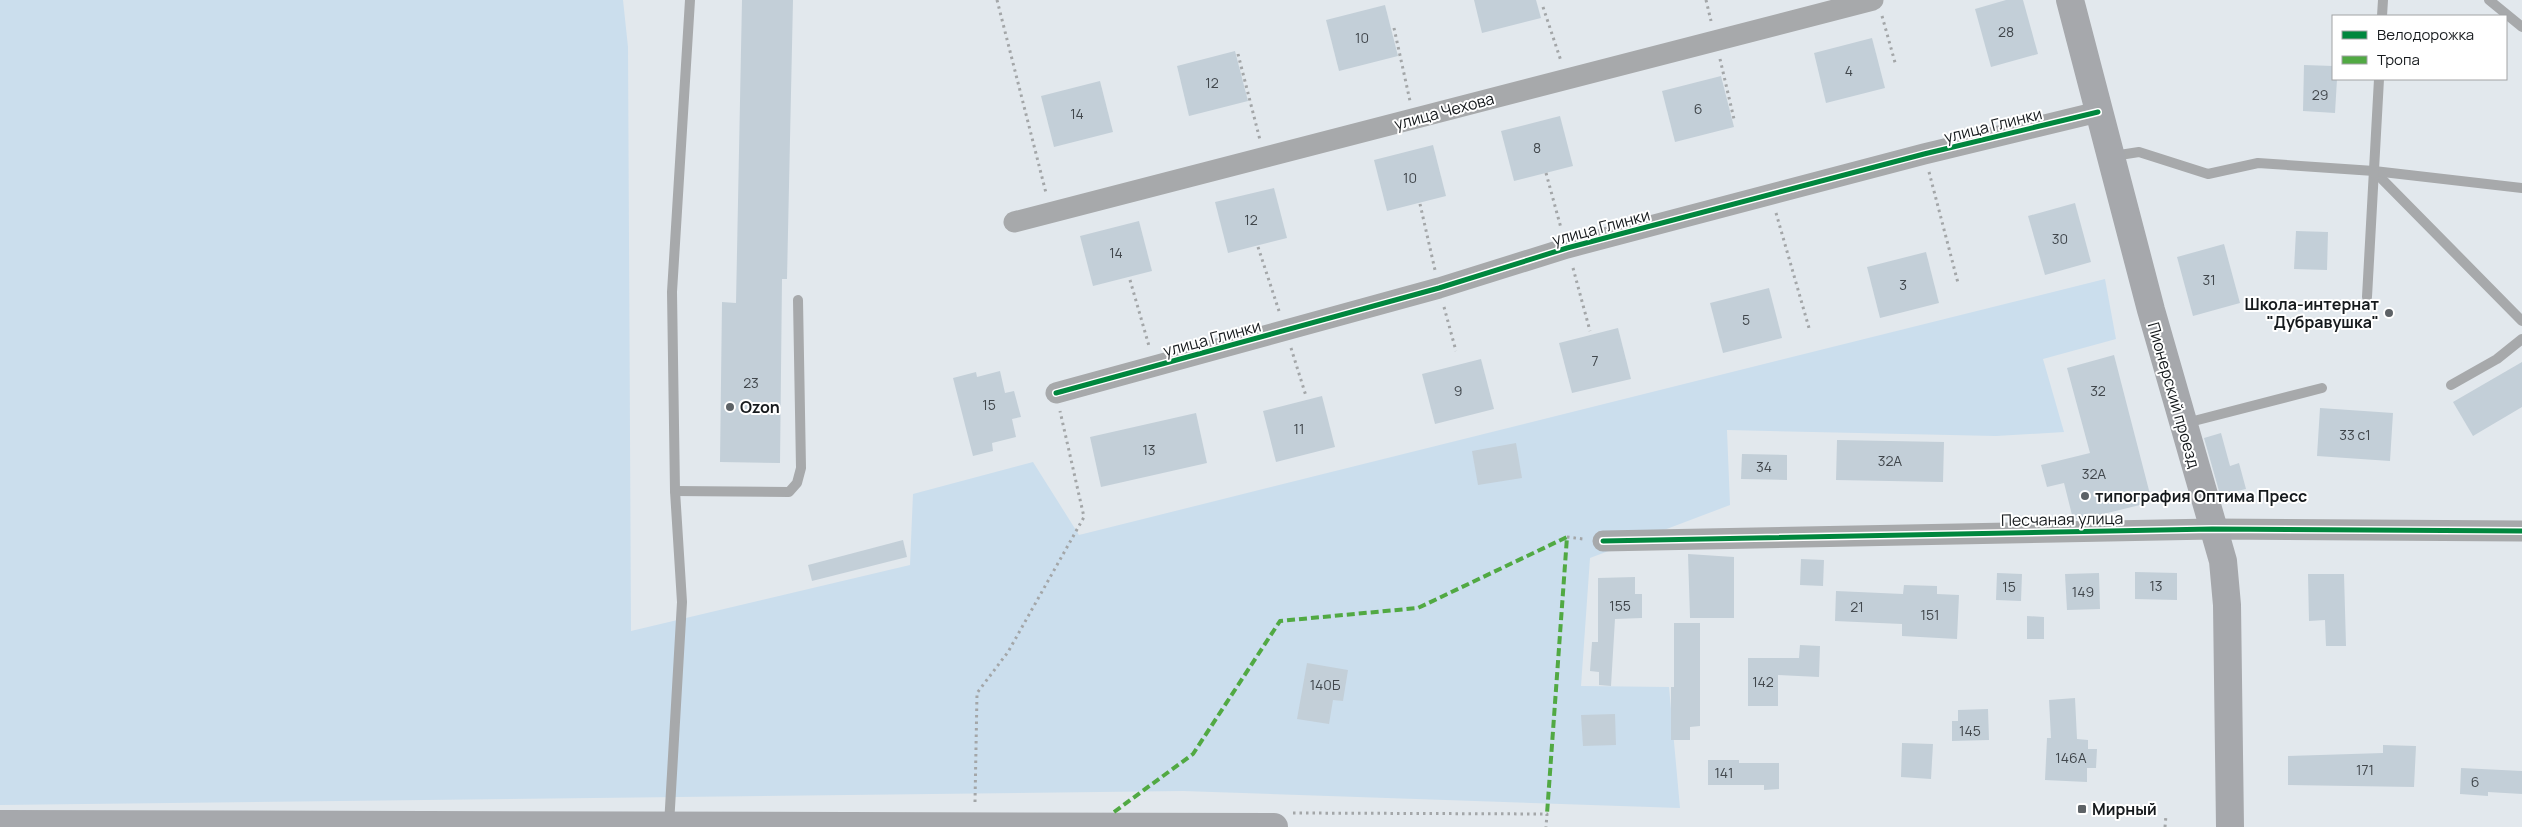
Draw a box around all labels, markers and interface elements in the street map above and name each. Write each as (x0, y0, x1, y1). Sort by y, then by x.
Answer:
legend (2332, 15, 2507, 80)
house number: 28 (1998, 22, 2014, 41)
text: Велодорожка (2377, 24, 2474, 45)
house number: 10 (1355, 28, 1369, 47)
text: Тропа (2377, 49, 2420, 70)
house number: 4 (1845, 61, 1853, 80)
house number: 12 (1205, 73, 1219, 92)
house number: 29 (2312, 85, 2328, 104)
street label: улица Чехова (1391, 87, 1497, 135)
house number: 6 (1694, 99, 1702, 118)
street label: улица Глинки (1942, 102, 2044, 148)
house number: 14 (1070, 104, 1084, 123)
house number: 8 (1533, 138, 1541, 157)
house number: 10 (1403, 168, 1417, 187)
street label: улица Глинки (1550, 203, 1652, 251)
house number: 12 (1244, 210, 1258, 229)
house number: 30 (2052, 229, 2068, 248)
house number: 14 (1109, 243, 1123, 262)
house number: 31 (2202, 270, 2216, 289)
house number: 3 (1899, 275, 1907, 294)
place label: Школа-интернат "Дубравушка" (2245, 293, 2379, 333)
marker: Школа-интернат "Дубравушка" (2383, 307, 2395, 319)
house number: 5 (1742, 310, 1750, 329)
street label: улица Глинки (1161, 314, 1263, 362)
street label: Пионерский проезд (2143, 319, 2205, 471)
house number: 7 (1591, 351, 1599, 370)
house number: 23 (743, 373, 759, 392)
house number: 9 (1454, 381, 1462, 400)
house number: 32 (2090, 381, 2106, 400)
house number: 15 (982, 395, 996, 414)
place label: Ozon (740, 396, 780, 418)
marker: Ozon (724, 401, 736, 413)
house number: 11 (1294, 419, 1304, 438)
house number: 33 с1 (2339, 425, 2371, 444)
house number: 13 (1142, 440, 1156, 459)
house number: 32А (1878, 451, 1902, 470)
house number: 34 (1756, 457, 1772, 476)
house number: 32А (2082, 464, 2106, 483)
place label: типография Оптима Пресс (2095, 485, 2307, 507)
marker: типография Оптима Пресс (2079, 490, 2091, 502)
street label: Песчаная улица (2001, 507, 2123, 531)
house number: 13 (2149, 576, 2163, 595)
house number: 15 (2002, 577, 2016, 596)
house number: 149 (2072, 582, 2094, 601)
house number: 155 (1609, 596, 1631, 615)
house number: 21 (1850, 597, 1864, 616)
house number: 151 (1920, 605, 1940, 624)
house number: 142 (1752, 672, 1774, 691)
house number: 140Б (1310, 675, 1341, 694)
house number: 145 (1959, 721, 1981, 740)
house number: 146А (2055, 748, 2087, 767)
house number: 171 (2356, 760, 2374, 779)
house number: 141 (1714, 763, 1734, 782)
house number: 6 (2471, 772, 2479, 791)
place label: Мирный (2092, 798, 2157, 820)
marker: Мирный (2076, 803, 2088, 815)

